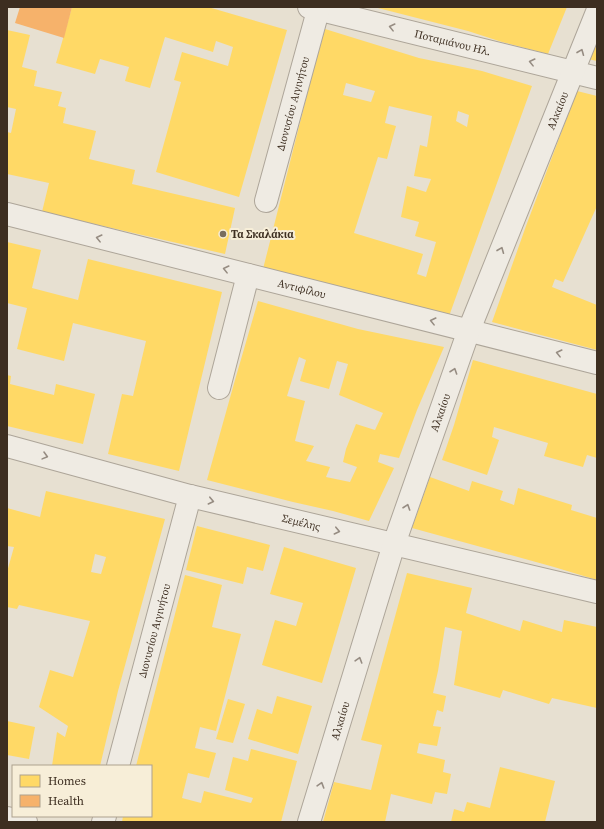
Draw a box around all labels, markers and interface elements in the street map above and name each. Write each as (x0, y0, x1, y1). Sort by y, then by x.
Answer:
one-way arrow (389, 24, 395, 32)
street label: Ποταμιάνου Ηλ. (413, 26, 492, 60)
one-way arrow (576, 48, 584, 56)
street label: Διονυσίου Αιγινήτου (273, 55, 313, 152)
one-way arrow (529, 58, 536, 67)
street label: Αλκαίου (543, 89, 572, 132)
place label: Τα Σκαλάκια (231, 227, 294, 242)
marker: Τα Σκαλάκια (218, 229, 228, 239)
one-way arrow (96, 234, 103, 242)
one-way arrow (496, 247, 504, 255)
one-way arrow (222, 266, 229, 274)
street label: Αντιφίλου (276, 276, 327, 302)
one-way arrow (430, 318, 436, 326)
one-way arrow (556, 349, 563, 358)
one-way arrow (450, 368, 458, 375)
street label: Αλκαίου (427, 391, 454, 434)
one-way arrow (41, 452, 48, 460)
one-way arrow (207, 496, 214, 505)
one-way arrow (403, 504, 411, 511)
street label: Σεμέλης (280, 511, 322, 535)
one-way arrow (334, 526, 340, 534)
street label: Διονυσίου Αιγινήτου (135, 582, 174, 680)
one-way arrow (354, 657, 363, 664)
street label: Αλκαίου (328, 699, 353, 742)
legend (12, 765, 152, 817)
text: Homes (48, 773, 86, 789)
one-way arrow (316, 781, 325, 788)
text: Health (48, 793, 84, 809)

